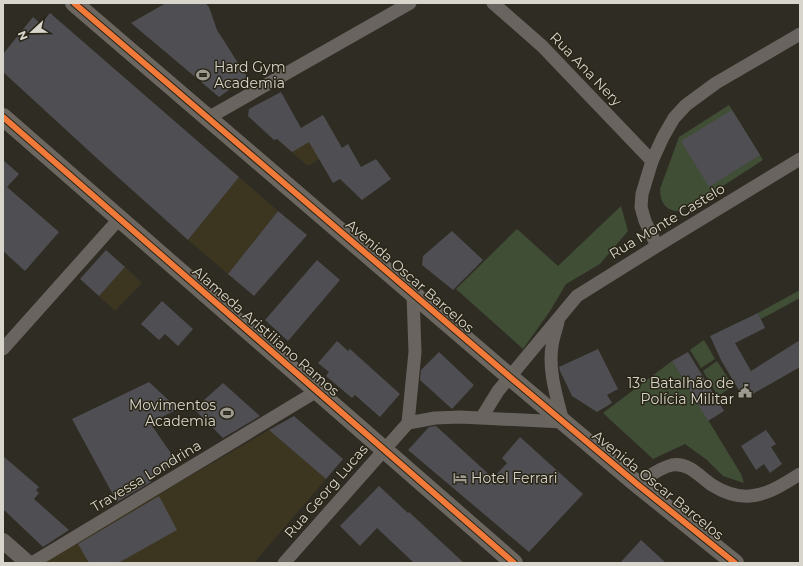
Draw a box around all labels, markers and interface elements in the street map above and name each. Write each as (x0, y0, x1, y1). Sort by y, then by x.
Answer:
north arrow (12, 12, 52, 52)
street label: Rua Ana Nery (546, 28, 626, 110)
text: N (15, 29, 31, 42)
place label: Hard Gym Academia (214, 58, 286, 92)
sports icon: Hard Gym Academia (195, 67, 211, 83)
street label: Rua Monte Castelo (606, 179, 728, 263)
street label: Avenida Oscar Barcelos (342, 215, 478, 337)
street label: Alameda Aristiliano Ramos (189, 262, 343, 400)
place label: 13º Batalhão de Polícia Militar (627, 374, 734, 408)
public building icon: 13º Batalhão de Polícia Militar (737, 383, 753, 399)
place label: Movimentos Academia (129, 396, 216, 430)
sports icon: Movimentos Academia (219, 405, 235, 421)
street label: Avenida Oscar Barcelos (589, 426, 728, 544)
street label: Travessa Londrina (88, 436, 204, 516)
street label: Rua Georg Lucas (280, 440, 372, 542)
place label: Hotel Ferrari (471, 469, 558, 487)
hotel icon: Hotel Ferrari (452, 470, 468, 486)

